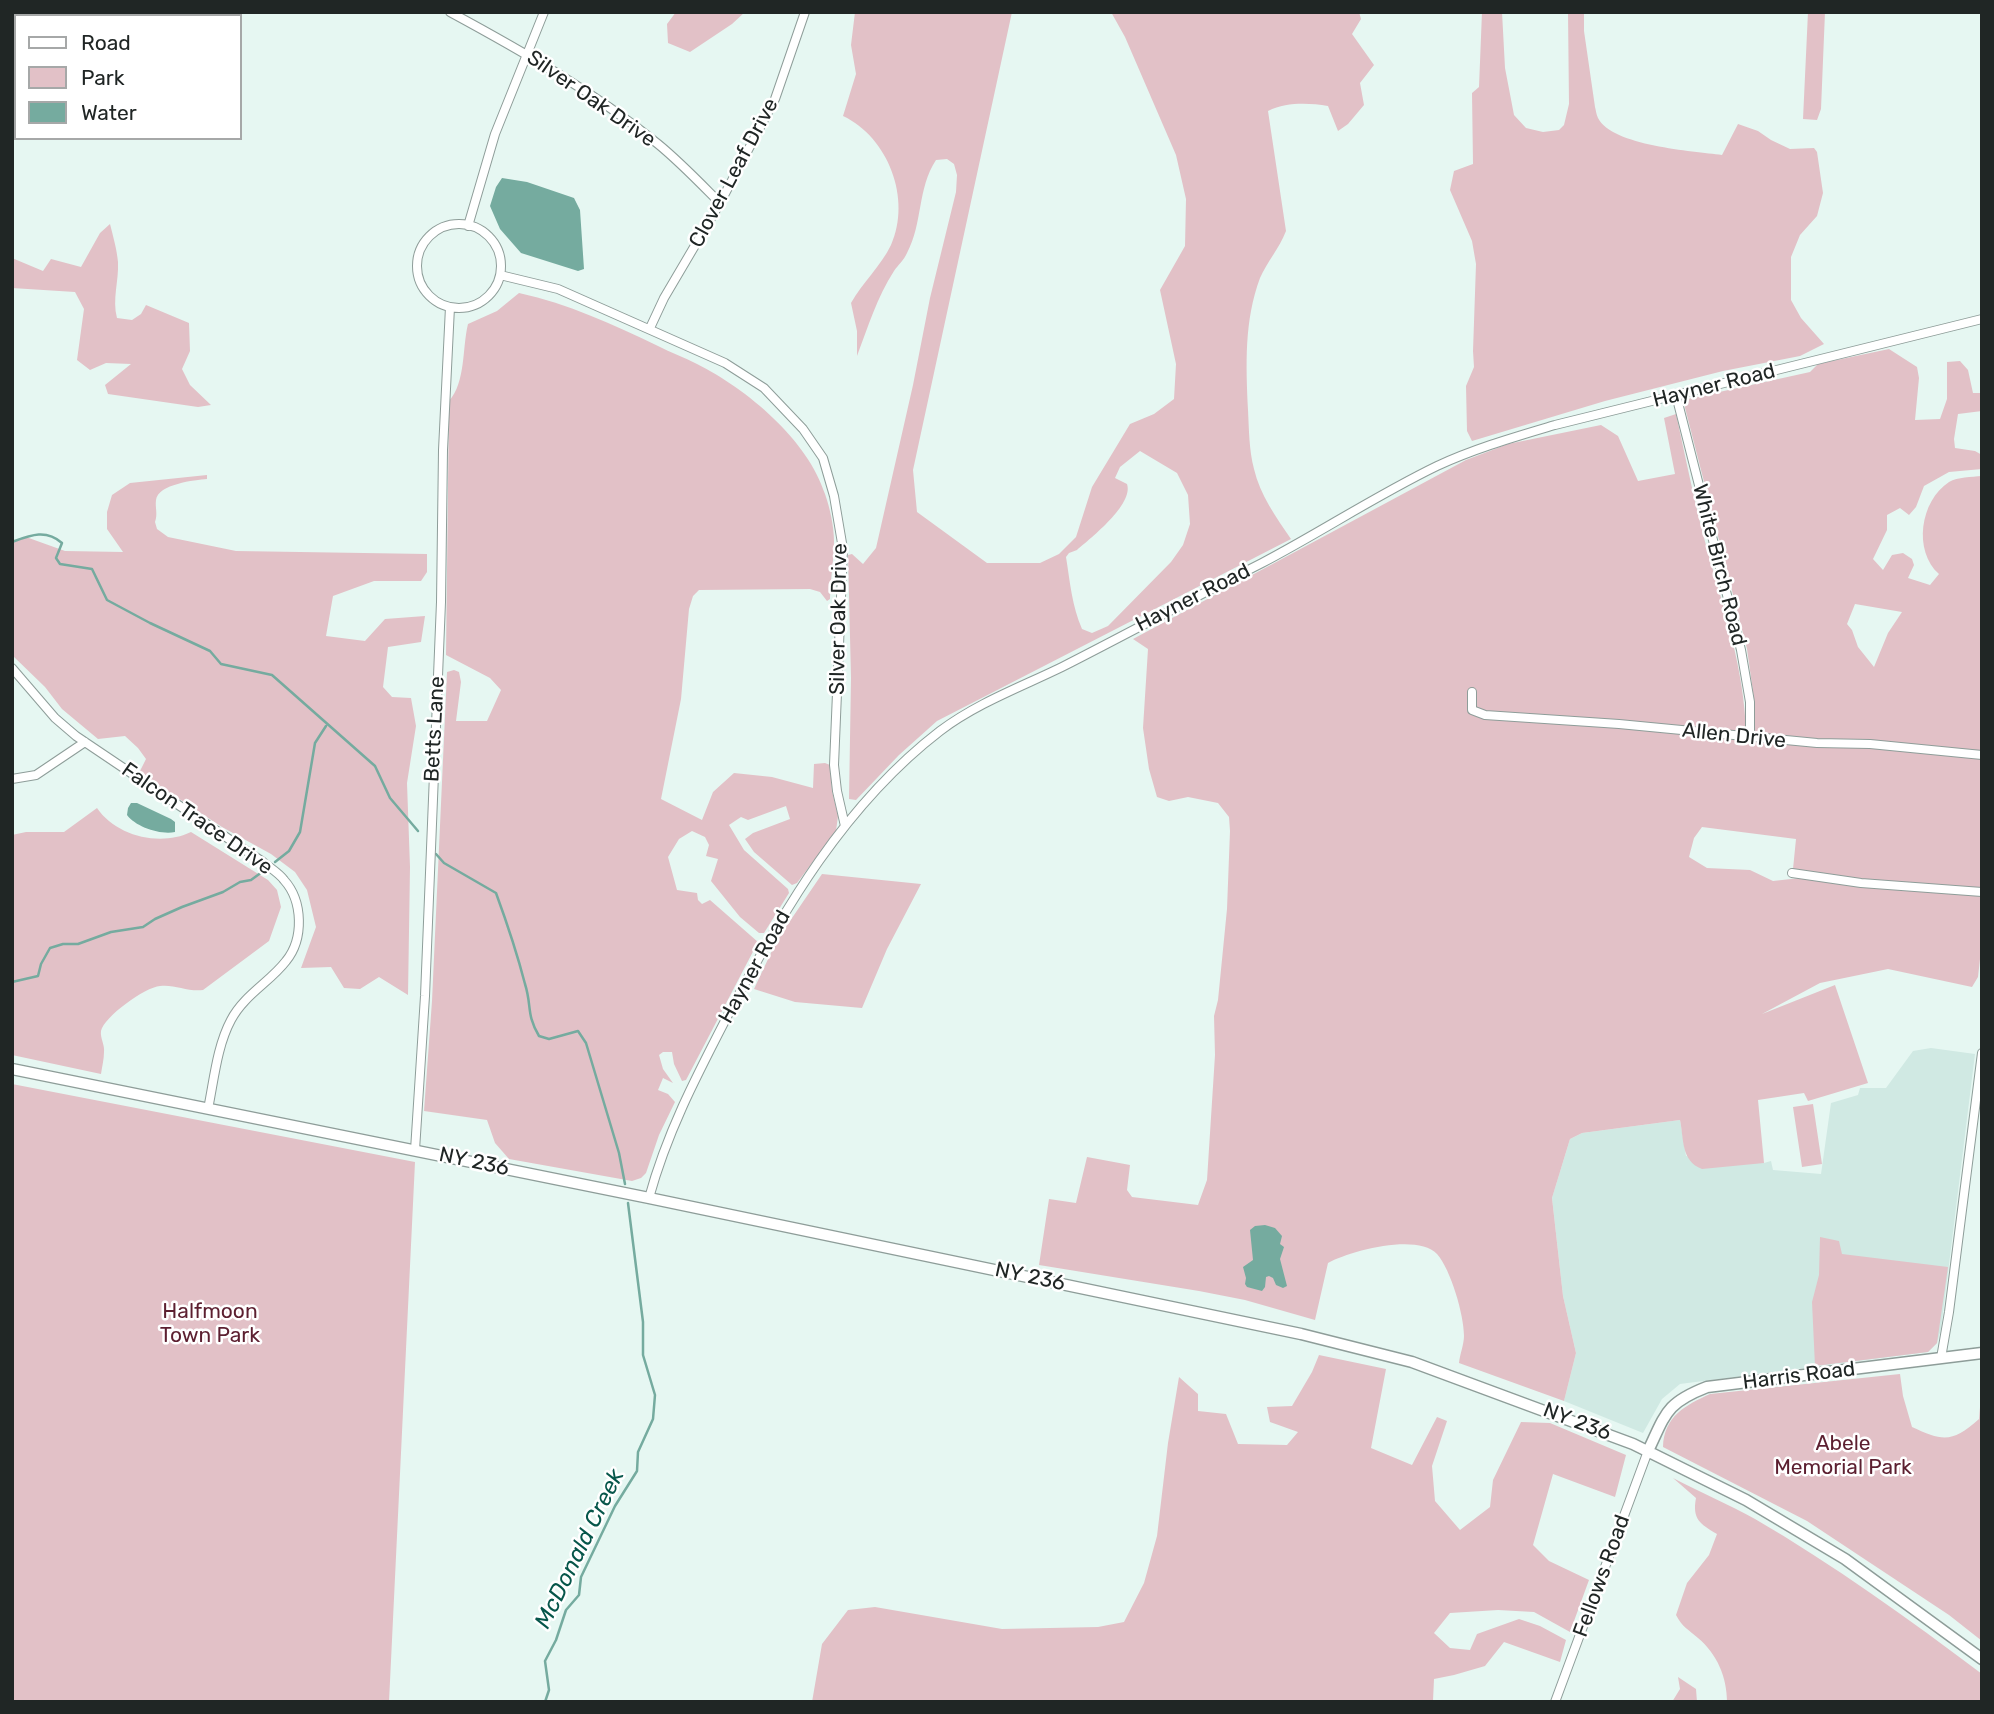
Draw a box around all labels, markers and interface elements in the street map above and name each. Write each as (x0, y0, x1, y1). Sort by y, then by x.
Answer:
legend (14, 14, 242, 140)
text: Road (81, 30, 131, 55)
street label: Silver Oak Drive (522, 45, 660, 153)
text: Park (81, 65, 125, 90)
street label: Clover Leaf Drive (684, 94, 784, 252)
text: Water (81, 100, 137, 125)
street label: Hayner Road (1650, 359, 1778, 413)
street label: White Birch Road (1687, 481, 1751, 649)
street label: Silver Oak Drive (825, 543, 853, 695)
street label: Hayner Road (1131, 558, 1255, 638)
street label: Betts Lane (420, 675, 450, 783)
street label: Allen Drive (1681, 718, 1787, 754)
street label: Falcon Trace Drive (117, 757, 277, 881)
street label: Hayner Road (714, 906, 796, 1028)
street label: NY 236 (437, 1142, 511, 1182)
street label: NY 236 (993, 1257, 1067, 1297)
park label: Halfmoon Town Park (160, 1299, 260, 1349)
street label: Harris Road (1741, 1357, 1857, 1395)
street label: NY 236 (1539, 1398, 1615, 1446)
park label: Abele Memorial Park (1774, 1431, 1912, 1481)
water label: McDonald Creek (529, 1465, 631, 1633)
street label: Fellows Road (1568, 1512, 1636, 1640)

